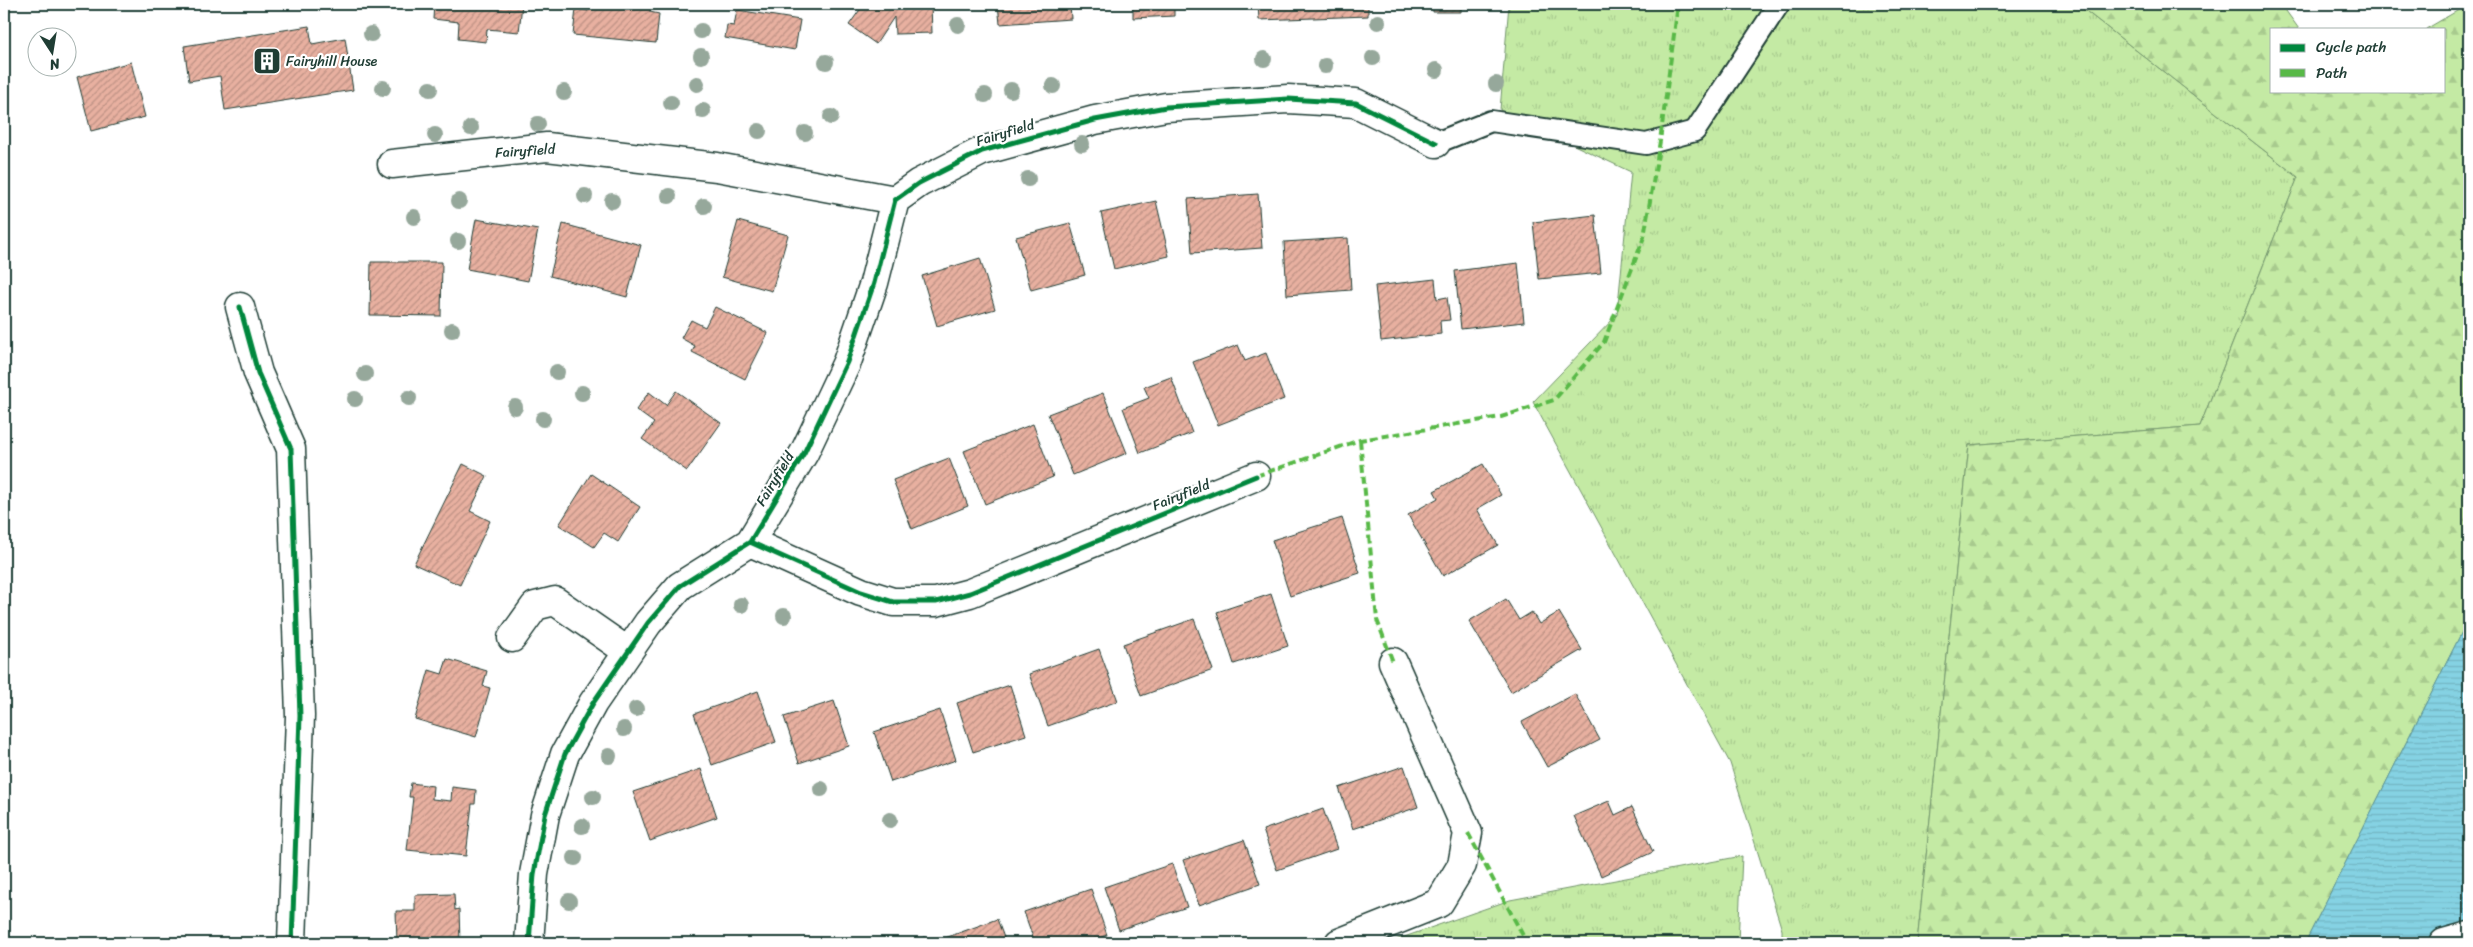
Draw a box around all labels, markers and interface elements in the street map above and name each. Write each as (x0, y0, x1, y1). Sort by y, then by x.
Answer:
north arrow (28, 28, 78, 78)
legend (2270, 28, 2446, 92)
text: Cycle path (2316, 34, 2387, 60)
building icon: Fairyhill House (252, 46, 282, 76)
place label: Fairyhill House (286, 49, 378, 74)
text: N (47, 51, 63, 78)
text: Path (2316, 60, 2347, 86)
street label: Fairyfield (973, 112, 1039, 154)
street label: Fairyfield (494, 136, 557, 166)
street label: Fairyfield (749, 445, 802, 511)
street label: Fairyfield (1148, 472, 1215, 518)

